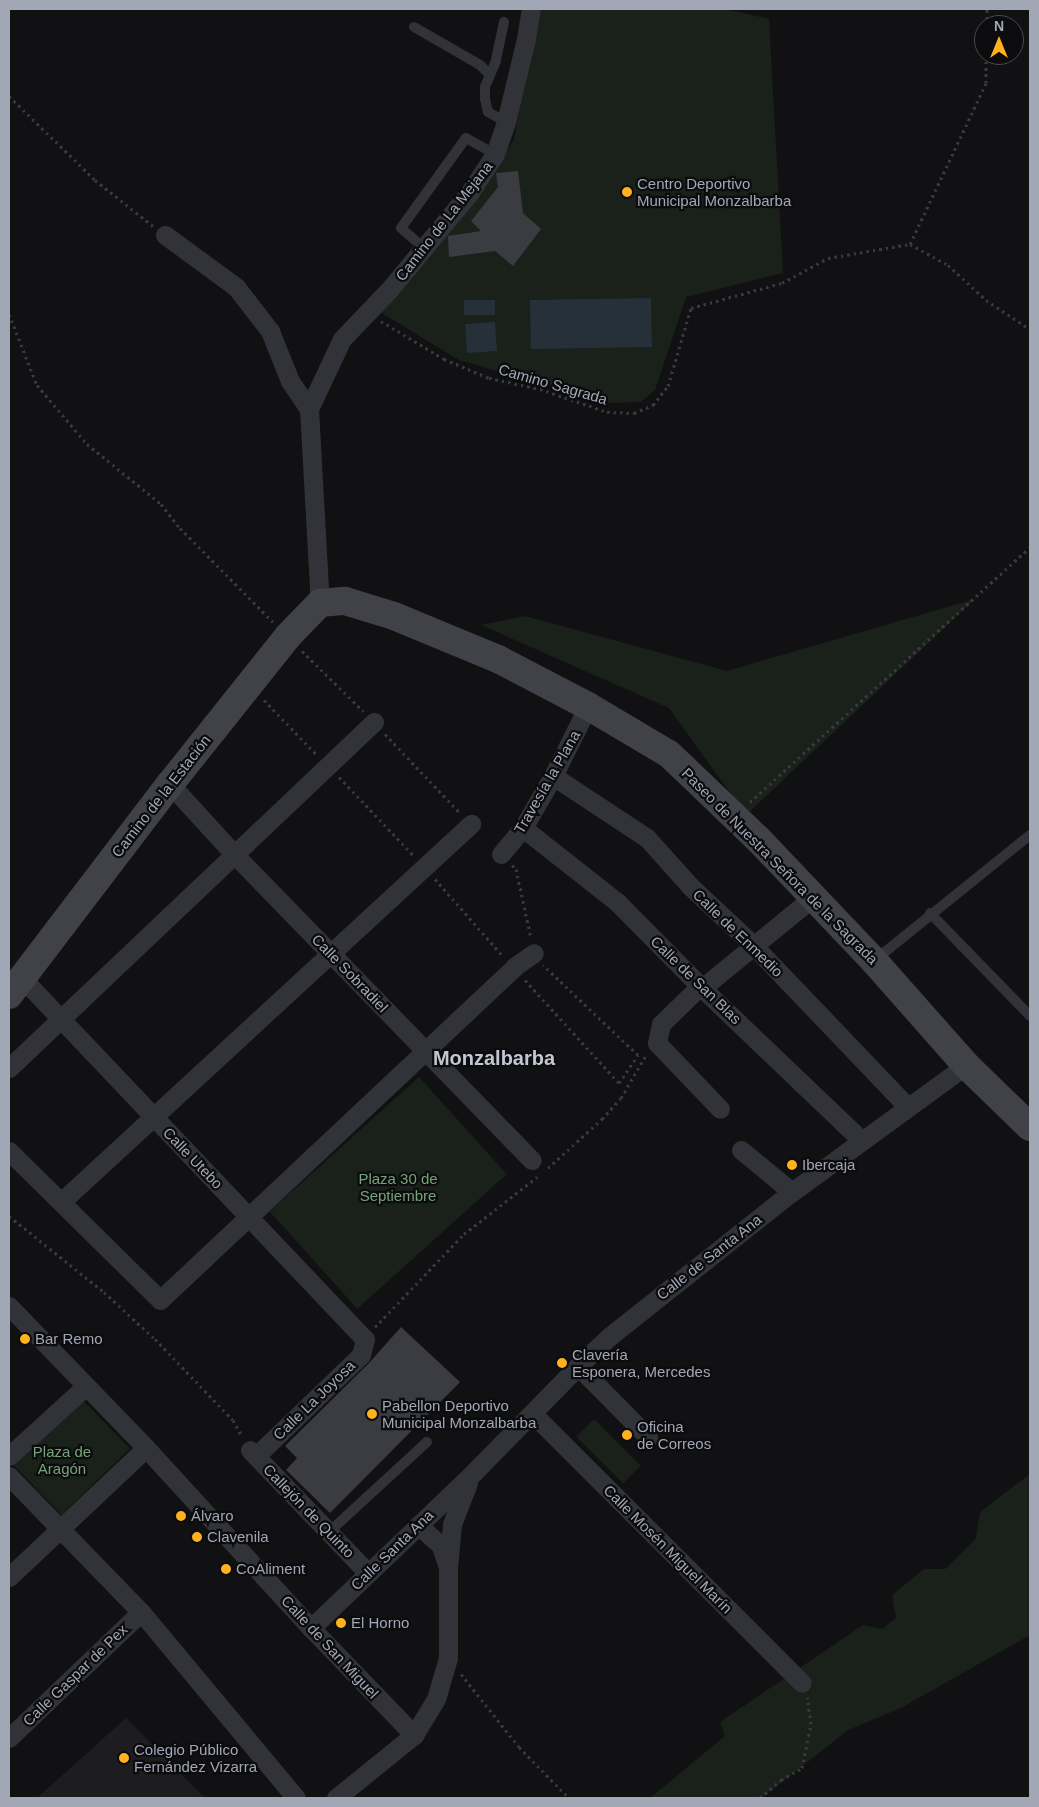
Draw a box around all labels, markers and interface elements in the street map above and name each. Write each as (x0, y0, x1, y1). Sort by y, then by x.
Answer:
north arrow (974, 15, 1024, 65)
text: N (994, 18, 1004, 34)
street label: Camino de La Mejana (392, 158, 496, 284)
place label: Centro Deportivo Municipal Monzalbarba (637, 174, 791, 209)
marker: Centro Deportivo Municipal Monzalbarba (621, 186, 633, 198)
street label: Camino Sagrada (496, 360, 610, 408)
street label: Travesía la Plana (510, 727, 584, 837)
street label: Camino de la Estación (108, 731, 214, 861)
street label: Paseo de Nuestra Señora de la Sagrada (678, 764, 882, 968)
street label: Calle de Enmedio (689, 885, 787, 981)
street label: Calle Sobradiel (308, 930, 392, 1016)
street label: Calle de San Blas (647, 932, 745, 1028)
district label: Monzalbarba (433, 1046, 555, 1070)
street label: Calle Utebo (159, 1124, 227, 1192)
place label: Ibercaja (802, 1156, 855, 1174)
marker: Ibercaja (786, 1159, 798, 1171)
park label: Plaza 30 de Septiembre (358, 1169, 438, 1204)
street label: Calle de Santa Ana (653, 1210, 765, 1304)
place label: Bar Remo (35, 1330, 103, 1348)
marker: Bar Remo (19, 1333, 31, 1345)
place label: Clavería Esponera, Mercedes (572, 1345, 710, 1380)
street label: Calle La Joyosa (269, 1356, 359, 1444)
marker: Clavería Esponera, Mercedes (556, 1357, 568, 1369)
place label: Pabellon Deportivo Municipal Monzalbarba (382, 1396, 536, 1431)
marker: Pabellon Deportivo Municipal Monzalbarba (366, 1408, 378, 1420)
place label: Oficina de Correos (637, 1417, 711, 1452)
marker: Oficina de Correos (621, 1429, 633, 1441)
park label: Plaza de Aragón (33, 1442, 91, 1477)
street label: Callejón de Quinto (260, 1460, 358, 1562)
street label: Calle Mosén Miguel Marín (600, 1481, 736, 1617)
street label: Calle Santa Ana (347, 1506, 437, 1594)
place label: Álvaro (191, 1507, 234, 1525)
marker: Álvaro (175, 1510, 187, 1522)
place label: Clavenila (207, 1528, 269, 1546)
marker: Clavenila (191, 1531, 203, 1543)
place label: CoAliment (236, 1560, 305, 1578)
marker: CoAliment (220, 1563, 232, 1575)
street label: Calle de San Miguel (278, 1592, 382, 1702)
place label: El Horno (351, 1614, 409, 1632)
marker: El Horno (335, 1617, 347, 1629)
street label: Calle Gaspar de Pex (19, 1620, 131, 1730)
place label: Colegio Público Fernández Vizarra (134, 1740, 257, 1775)
marker: Colegio Público Fernández Vizarra (118, 1752, 130, 1764)

